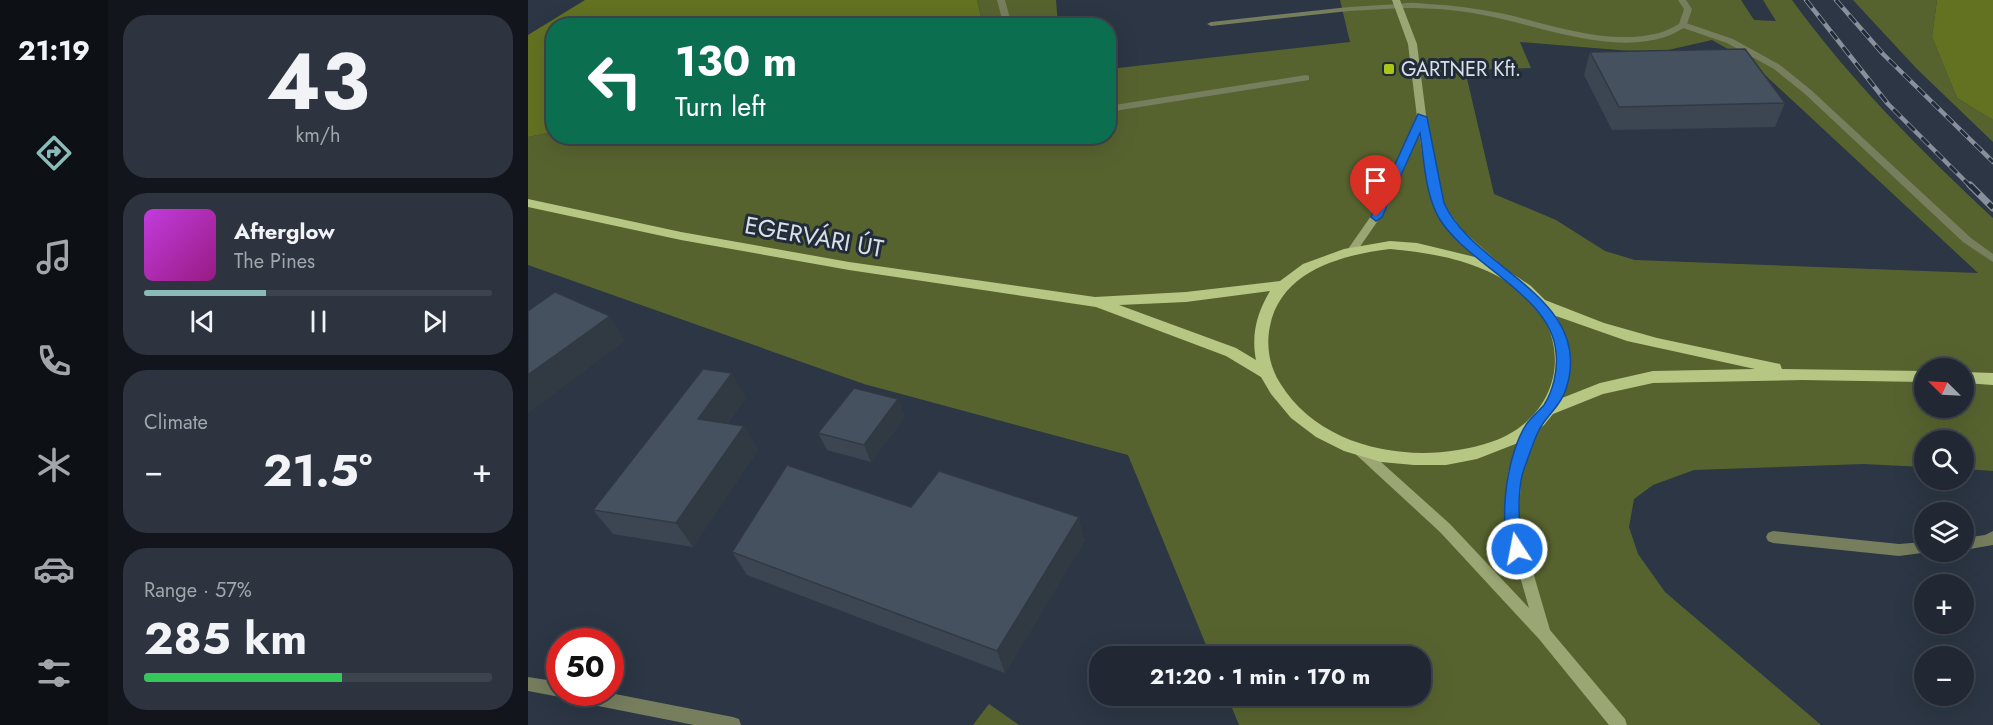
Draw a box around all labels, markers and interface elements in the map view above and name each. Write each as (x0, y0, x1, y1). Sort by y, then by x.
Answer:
text: 43 (267, 26, 369, 138)
text: 21:19 (18, 31, 90, 70)
text: 130 m (675, 31, 797, 92)
icon: left (576, 42, 654, 120)
place label: GARTNER Kft. (1401, 55, 1521, 84)
marker: GARTNER Kft. (1382, 62, 1396, 76)
text: Turn left (675, 87, 765, 126)
text: km/h (295, 121, 341, 150)
icon: directions (33, 132, 75, 174)
pin (1350, 155, 1401, 217)
icon: arrive (1359, 164, 1392, 197)
street label: EGERVÁRI ÚT (742, 207, 886, 266)
text: Afterglow (234, 215, 335, 247)
icon: music (33, 236, 75, 278)
text: The Pines (234, 247, 315, 276)
icon: previous (186, 305, 219, 338)
icon: pause (302, 305, 335, 338)
icon: next (418, 305, 451, 338)
icon: phone (33, 340, 75, 382)
north arrow (1914, 358, 1974, 418)
map controls (1914, 358, 1974, 706)
text: Climate (144, 408, 208, 437)
button: search (1914, 430, 1974, 490)
text: 21.5° (263, 438, 372, 503)
icon: climate (33, 444, 75, 486)
text: − (144, 447, 163, 494)
text: + (472, 447, 492, 494)
button: layers (1914, 502, 1974, 562)
position arrow (1485, 517, 1549, 581)
icon: car (33, 548, 75, 590)
button: + (1914, 574, 1974, 634)
text: Range · 57% (144, 576, 252, 605)
text: 285 km (144, 606, 307, 671)
speed limit sign: 50 (546, 628, 624, 706)
button: − (1914, 646, 1974, 706)
icon: filters (33, 652, 75, 694)
text: 21:20 · 1 min · 170 m (1150, 660, 1370, 692)

